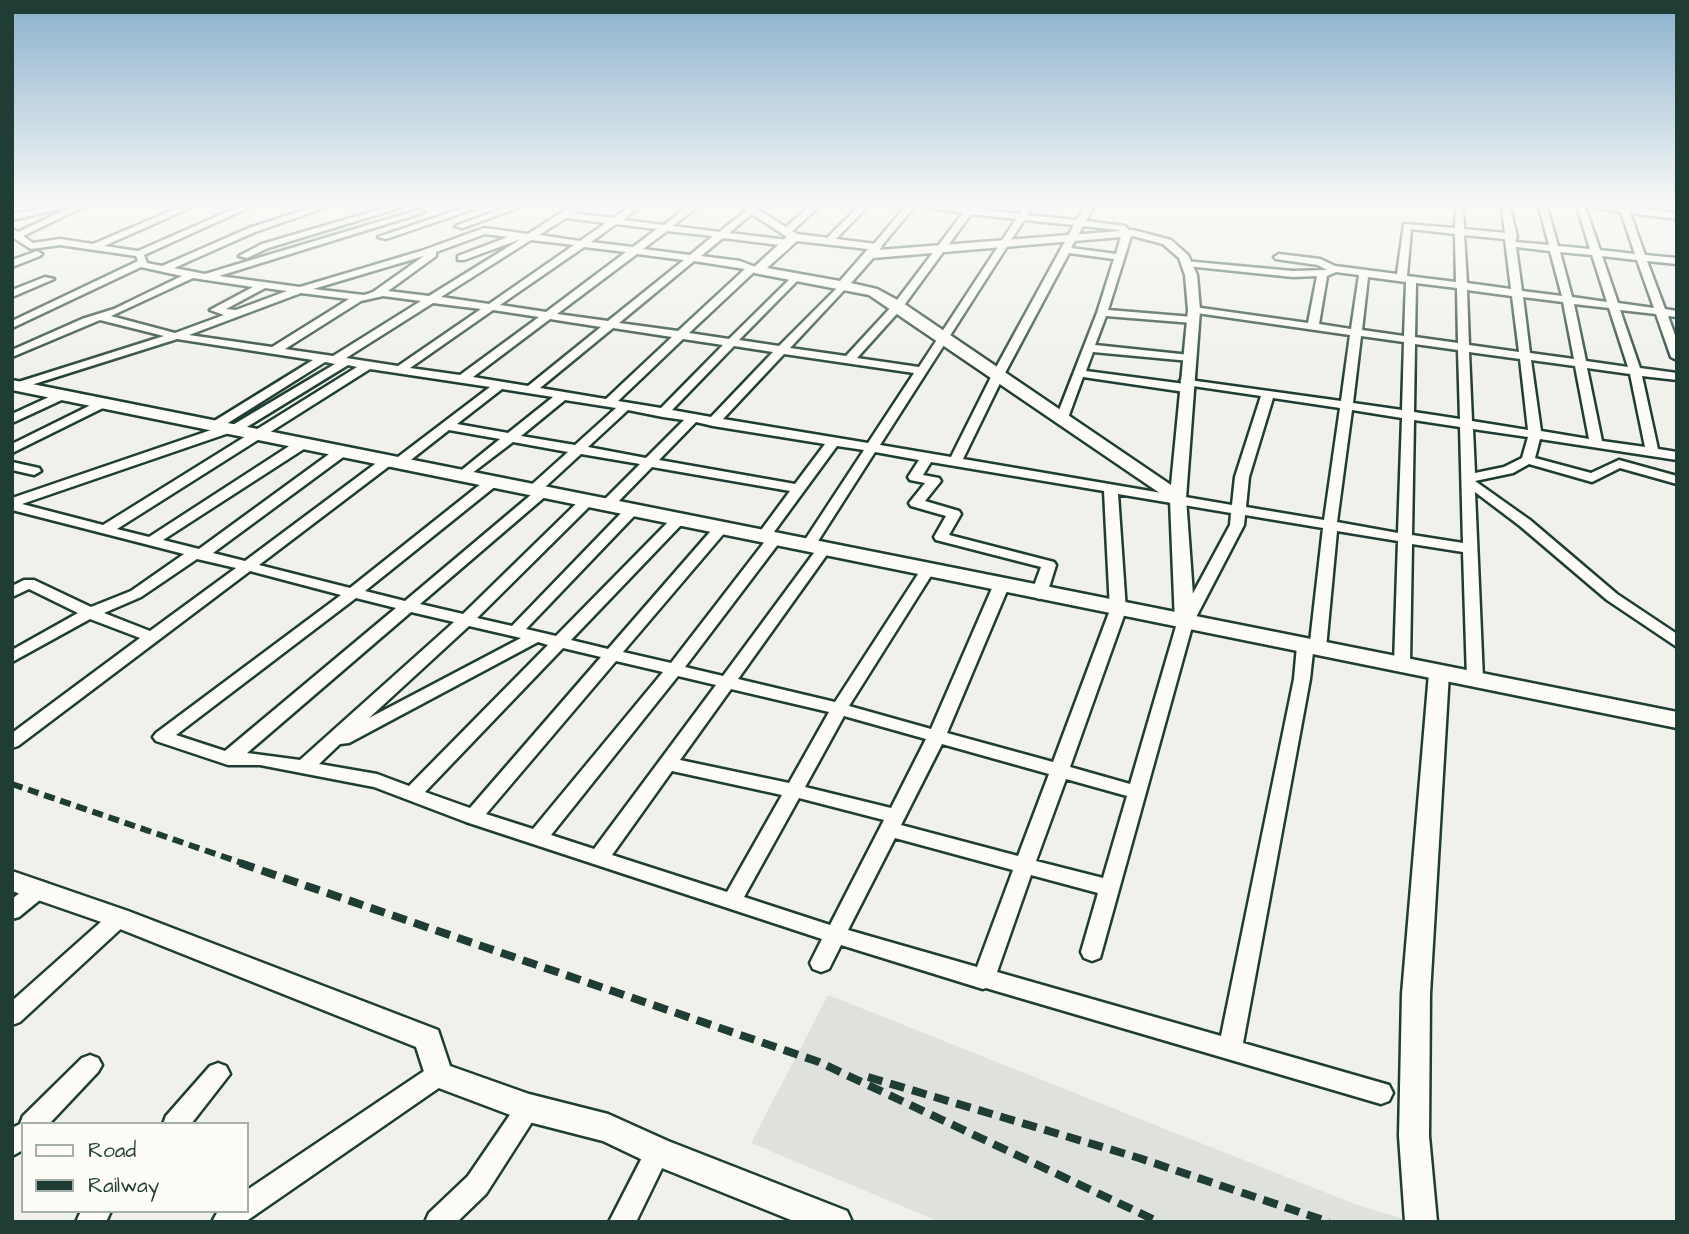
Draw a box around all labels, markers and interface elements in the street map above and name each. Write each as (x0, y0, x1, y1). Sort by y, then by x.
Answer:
legend (21, 1122, 248, 1213)
text: Road (88, 1136, 136, 1165)
text: Railway (88, 1171, 159, 1200)

